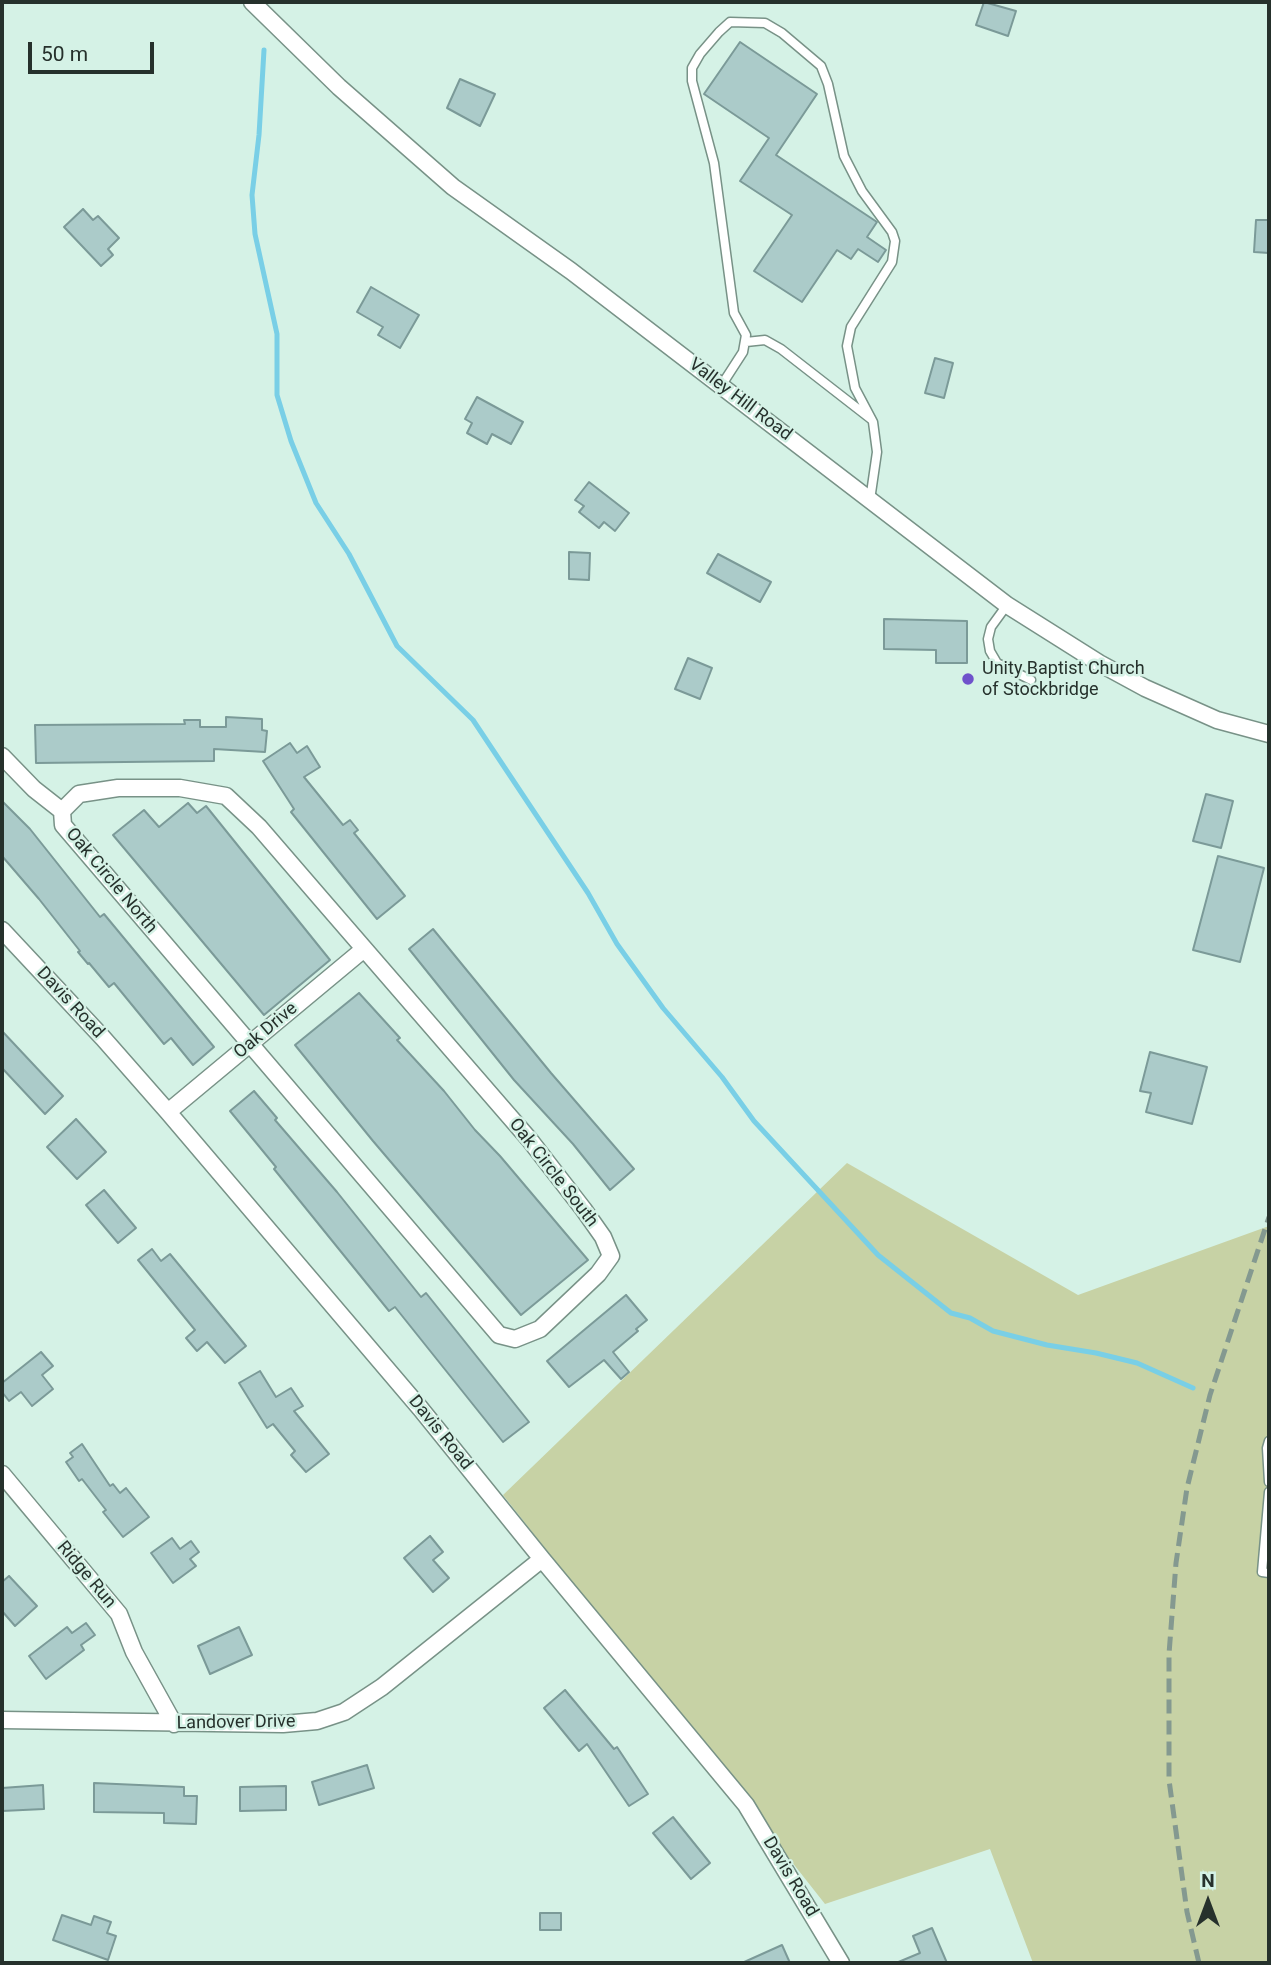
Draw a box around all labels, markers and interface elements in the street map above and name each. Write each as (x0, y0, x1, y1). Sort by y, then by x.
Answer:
scale bar (32, 28, 158, 72)
text: 50 m (41, 42, 88, 66)
street label: Valley Hill Road (684, 354, 796, 446)
place label: Unity Baptist Church of Stockbridge (982, 658, 1145, 700)
marker: Unity Baptist Church of Stockbridge (960, 671, 976, 687)
street label: Oak Circle North (61, 824, 161, 938)
street label: Davis Road (32, 963, 108, 1043)
street label: Oak Drive (230, 998, 302, 1064)
street label: Oak Circle South (504, 1114, 602, 1232)
street label: Davis Road (403, 1391, 477, 1475)
street label: Ridge Run (52, 1537, 120, 1613)
street label: Landover Drive (176, 1711, 296, 1735)
street label: Davis Road (758, 1833, 822, 1921)
north arrow (1173, 1867, 1243, 1937)
text: N (1201, 1869, 1215, 1892)

